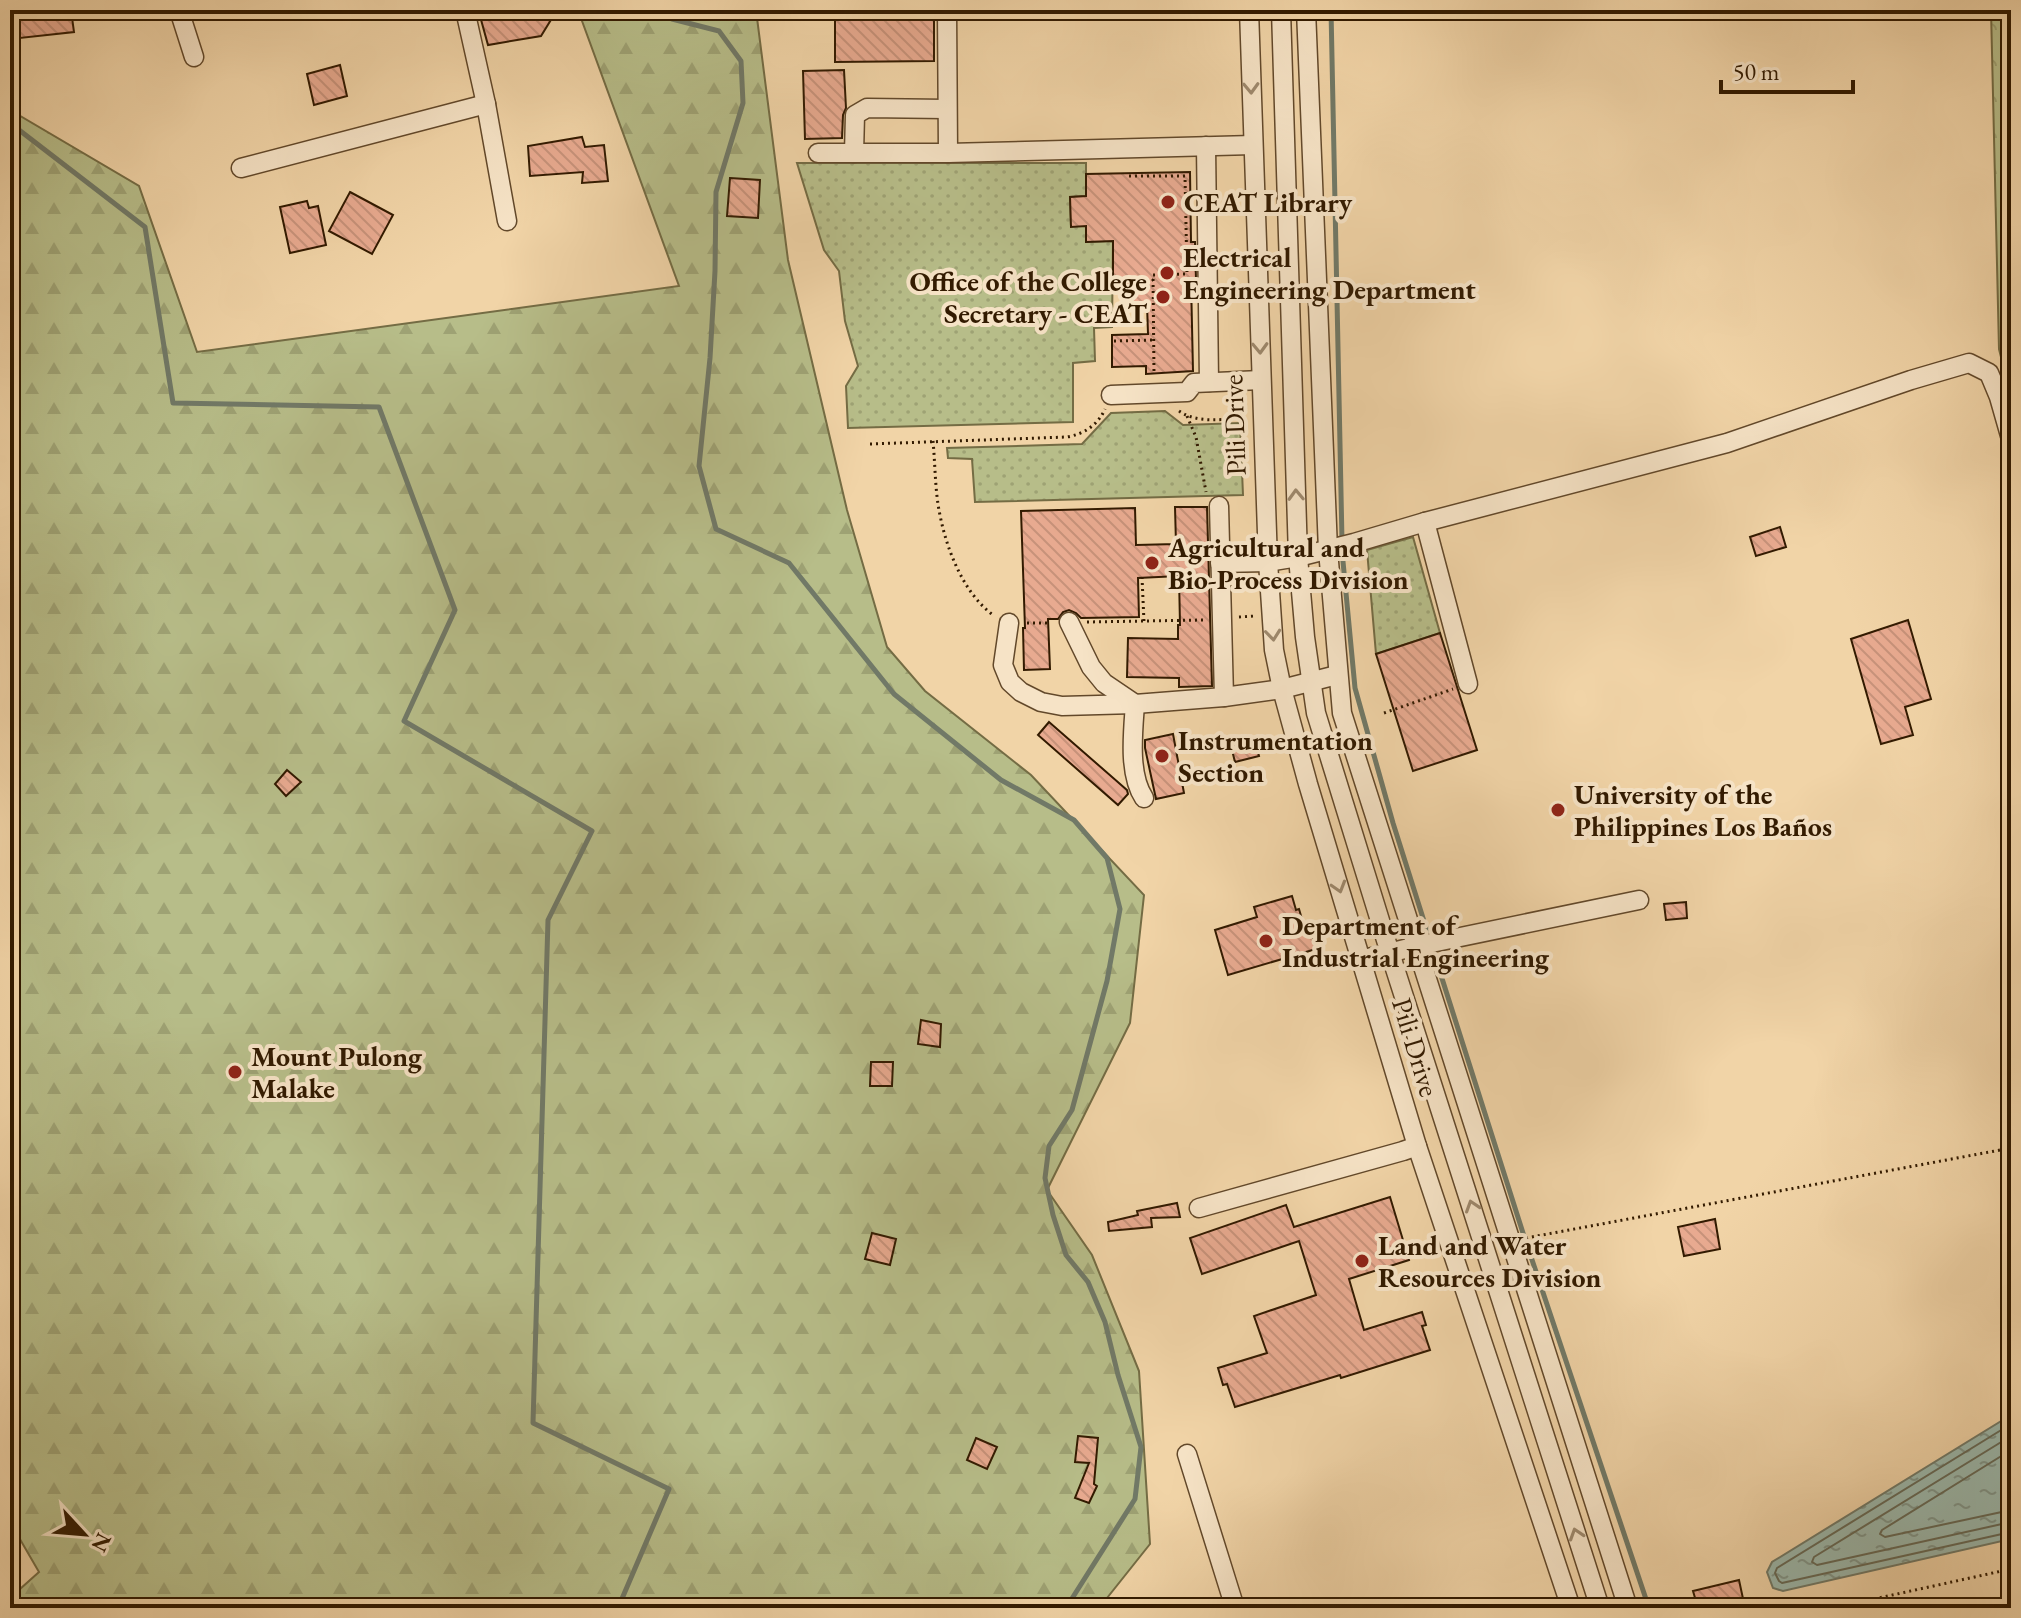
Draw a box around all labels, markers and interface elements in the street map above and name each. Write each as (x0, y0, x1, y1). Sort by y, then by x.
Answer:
scale bar (1721, 44, 1853, 94)
text: 50 m (1733, 56, 1780, 87)
one-way arrow (1243, 82, 1260, 95)
place label: CEAT Library (1184, 184, 1353, 220)
marker: CEAT Library (1159, 193, 1177, 211)
place label: Electrical Engineering Department (1183, 239, 1476, 307)
place label: Office of the College Secretary - CEAT (910, 263, 1148, 331)
marker: Electrical Engineering Department (1158, 264, 1176, 282)
marker: Office of the College Secretary - CEAT (1154, 288, 1172, 306)
one-way arrow (1251, 342, 1268, 355)
street label: Pili Drive (1214, 374, 1254, 476)
one-way arrow (1287, 488, 1304, 501)
place label: Agricultural and Bio-Process Division (1167, 529, 1409, 597)
marker: Agricultural and Bio-Process Division (1143, 554, 1161, 572)
one-way arrow (1264, 629, 1281, 642)
place label: Instrumentation Section (1178, 722, 1373, 790)
marker: Instrumentation Section (1153, 747, 1171, 765)
place label: University of the Philippines Los Baños (1574, 776, 1832, 844)
marker: University of the Philippines Los Baños (1549, 801, 1567, 819)
one-way arrow (1330, 879, 1346, 893)
place label: Department of Industrial Engineering (1282, 907, 1550, 975)
marker: Department of Industrial Engineering (1257, 932, 1275, 950)
street label: Pili Drive (1384, 993, 1448, 1101)
place label: Mount Pulong Malake (251, 1038, 423, 1106)
marker: Mount Pulong Malake (226, 1063, 244, 1081)
one-way arrow (1465, 1200, 1481, 1213)
place label: Land and Water Resources Division (1378, 1227, 1602, 1295)
marker: Land and Water Resources Division (1353, 1252, 1371, 1270)
north arrow (44, 1494, 124, 1574)
one-way arrow (1570, 1527, 1586, 1541)
text: N (85, 1528, 118, 1557)

